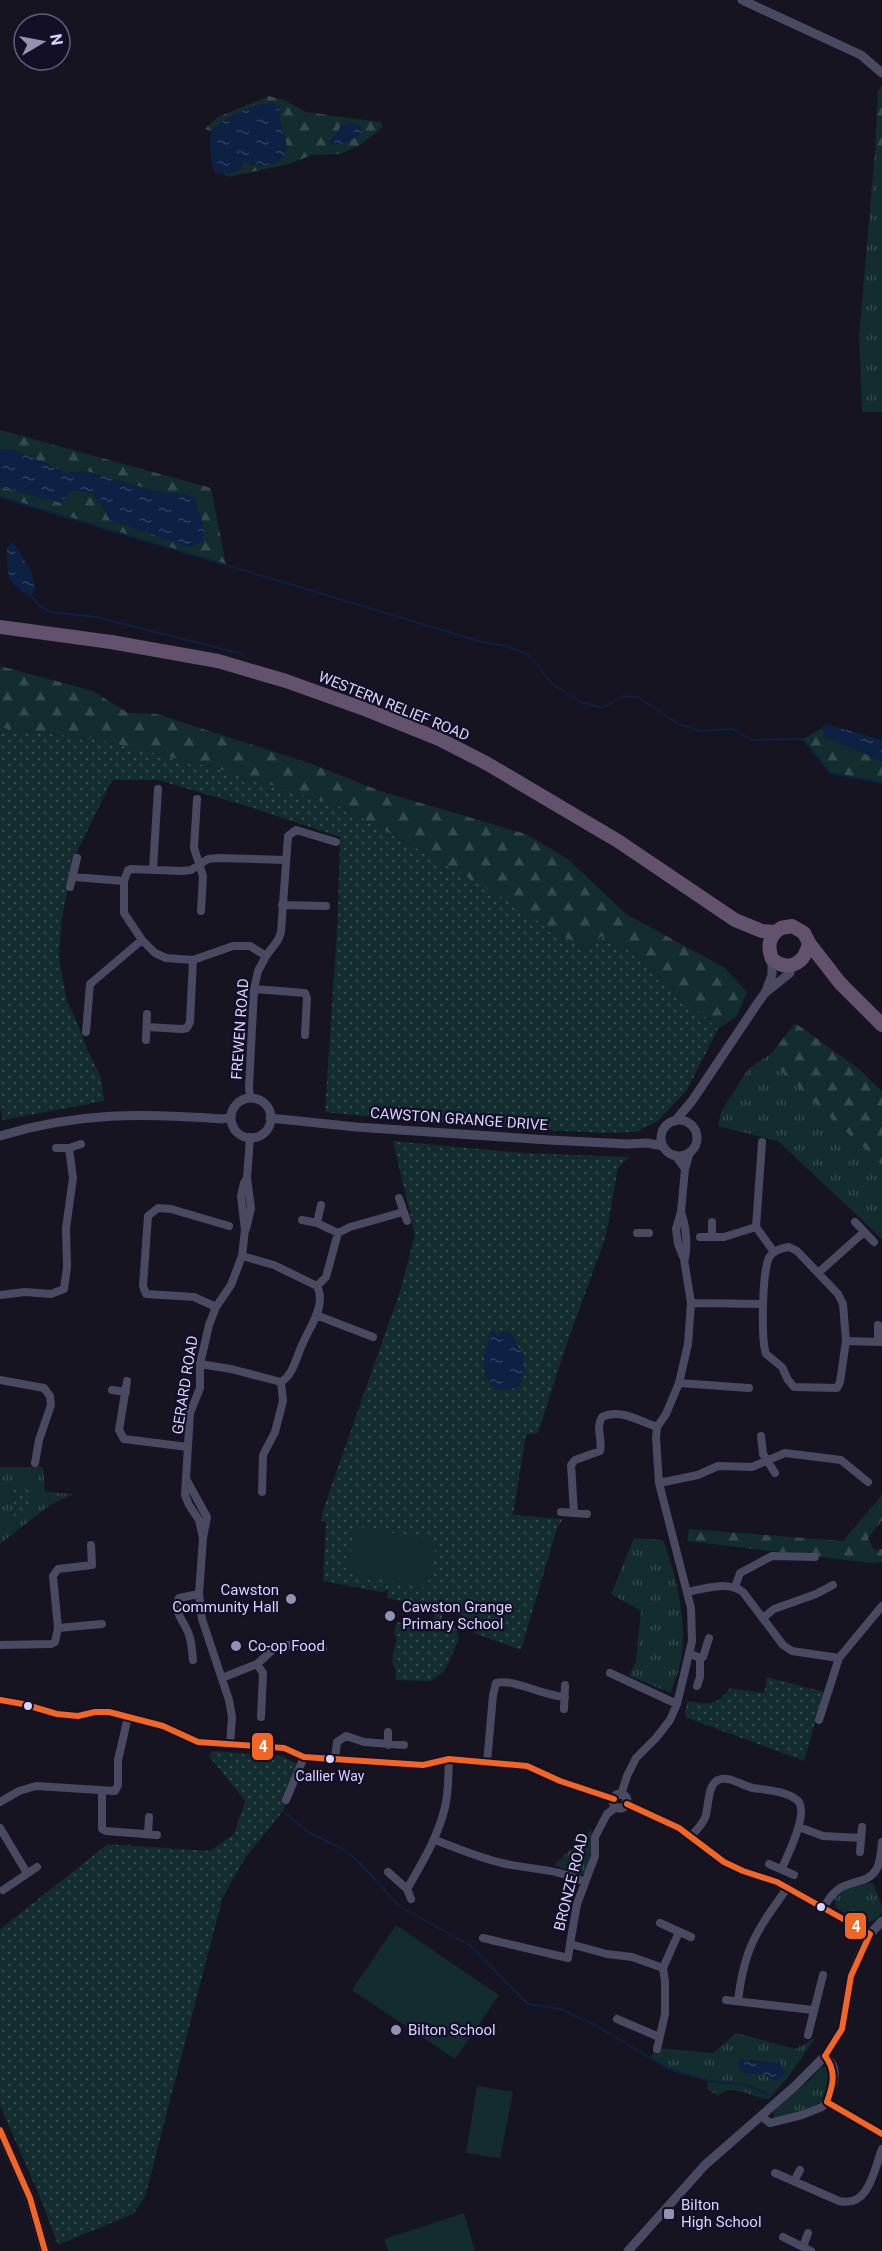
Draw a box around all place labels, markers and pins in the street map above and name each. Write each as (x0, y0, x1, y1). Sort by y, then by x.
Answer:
place label: Cawston Community Hall (172, 1581, 279, 1616)
marker: Cawston Community Hall (284, 1592, 298, 1606)
place label: Cawston Grange Primary School (402, 1598, 512, 1633)
marker: Cawston Grange Primary School (383, 1609, 397, 1623)
place label: Co-op Food (248, 1637, 325, 1655)
marker: Co-op Food (229, 1639, 243, 1653)
unlabelled marker (22, 1700, 34, 1712)
marker: Callier Way (324, 1753, 336, 1765)
place label: Callier Way (296, 1768, 365, 1784)
unlabelled marker (815, 1901, 827, 1913)
place label: Bilton School (408, 2021, 496, 2039)
marker: Bilton School (389, 2023, 403, 2037)
place label: Bilton High School (681, 2196, 762, 2231)
marker: Bilton High School (662, 2207, 676, 2221)

